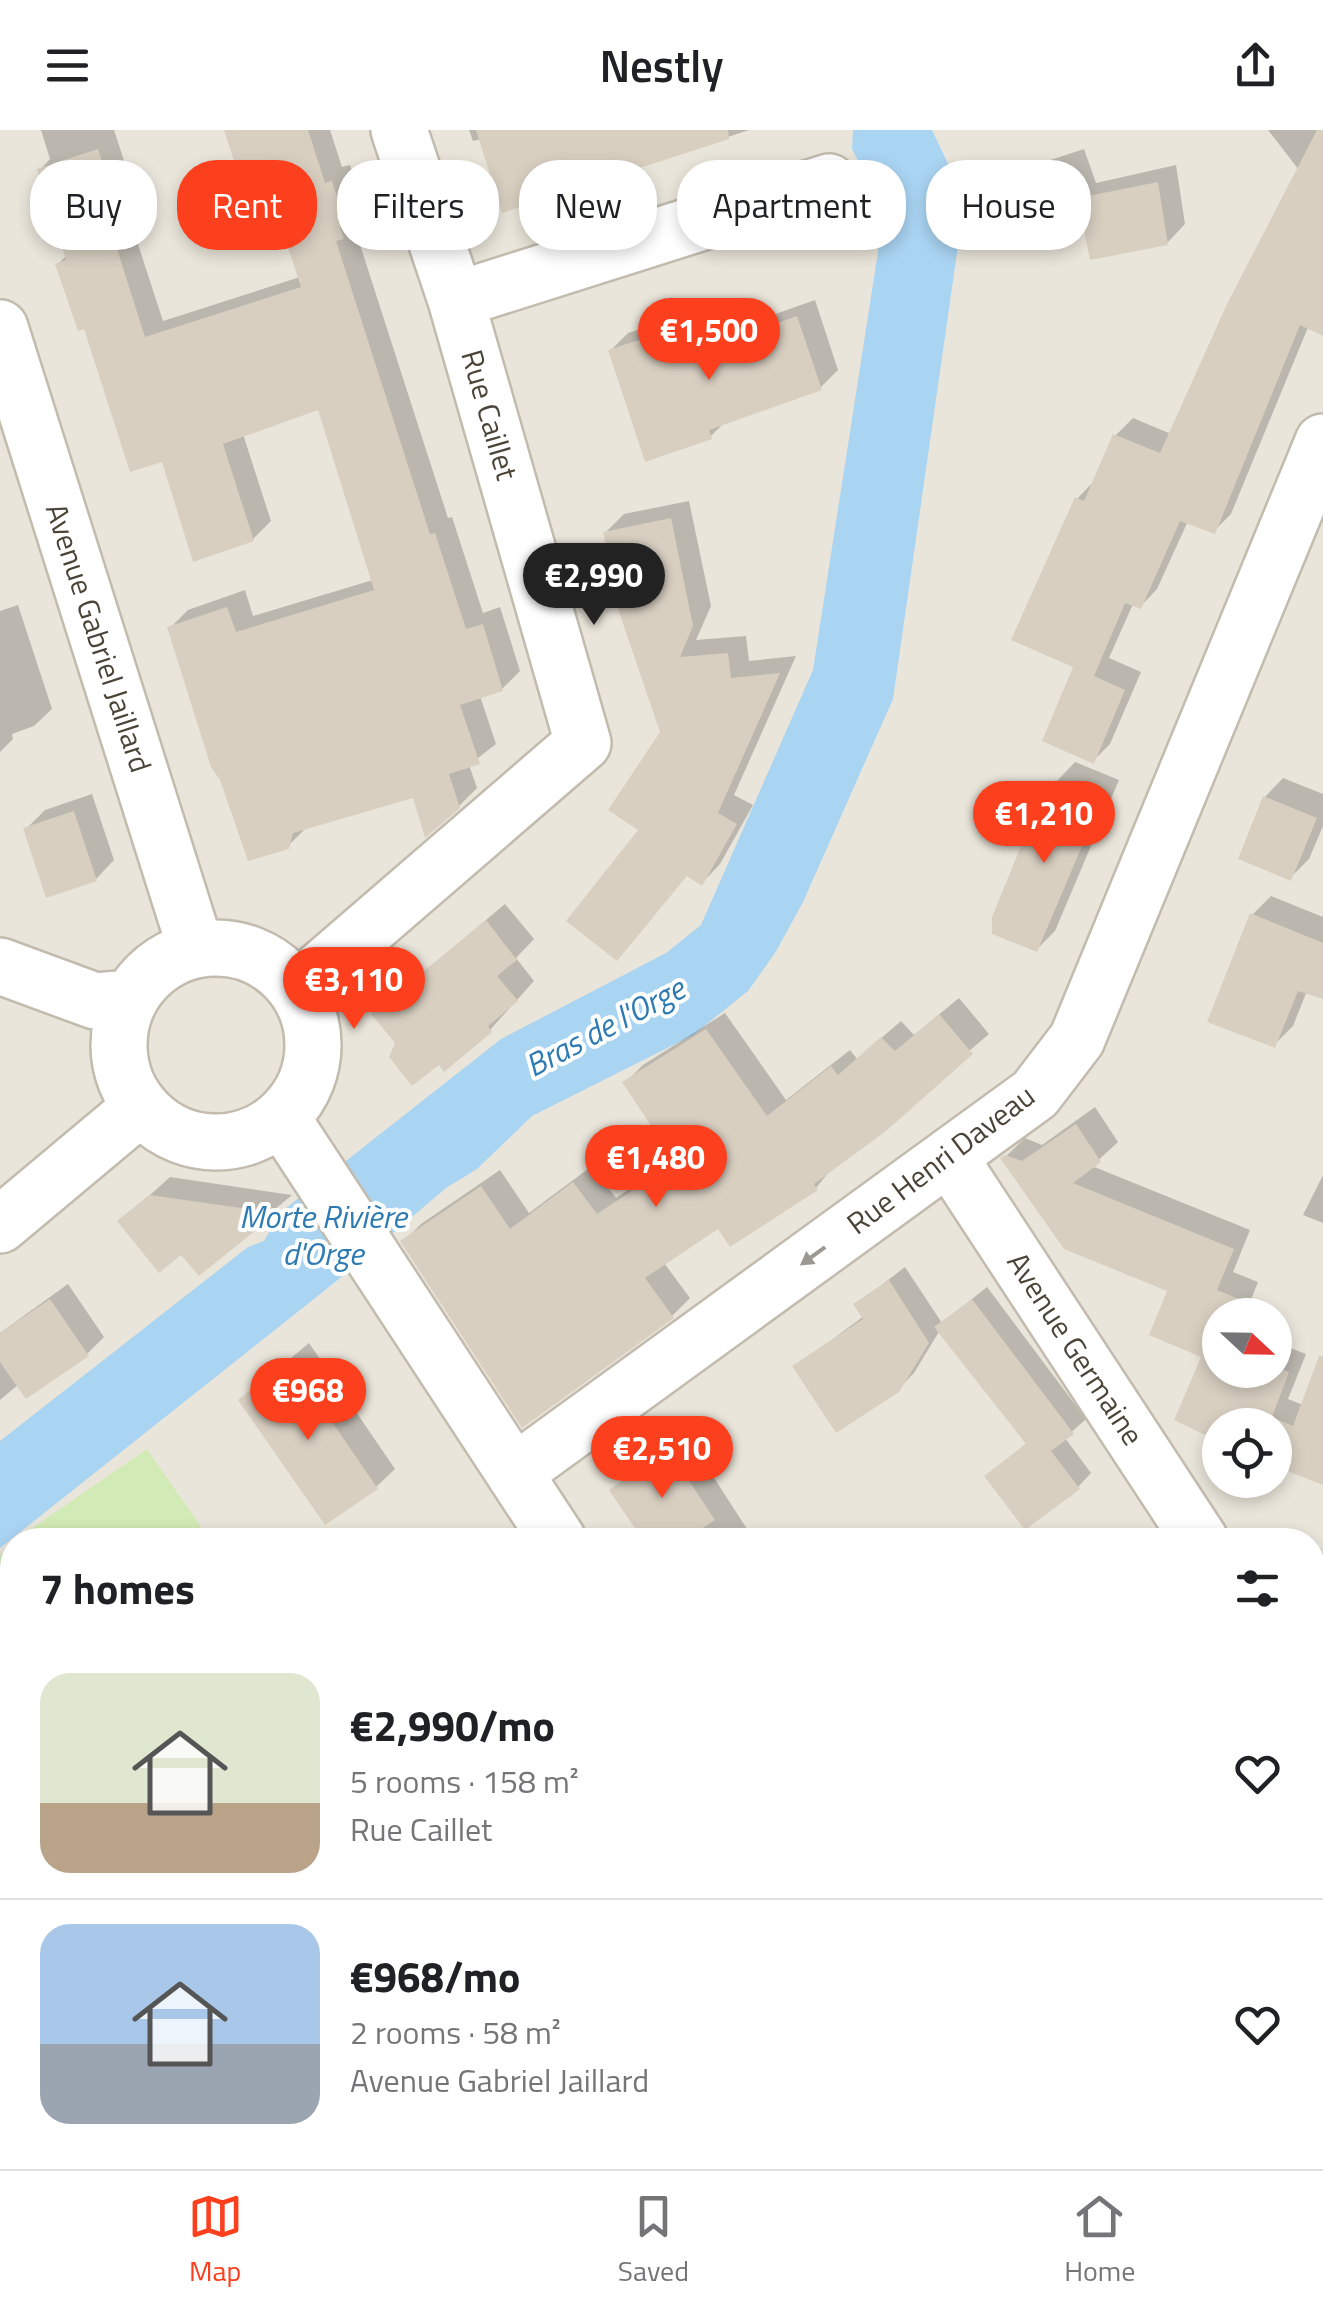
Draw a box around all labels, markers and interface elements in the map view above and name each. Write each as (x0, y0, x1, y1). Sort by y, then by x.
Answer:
text: Nestly (599, 31, 724, 99)
icon: menu (40, 38, 95, 93)
icon: share (1228, 38, 1283, 93)
chip: Buy (30, 160, 157, 250)
chip: Rent (177, 160, 317, 250)
chip: Filters (337, 160, 499, 250)
chip: New (519, 160, 657, 250)
chip: Apartment (677, 160, 906, 250)
chip: House (926, 160, 1091, 250)
pin: €1,500 (628, 298, 790, 383)
text: €1,500 (660, 306, 758, 354)
street label: Rue Caillet (449, 344, 531, 486)
street label: Avenue Gabriel Jaillard (34, 497, 164, 778)
pin: €2,990 (513, 543, 675, 628)
text: €2,990 (545, 551, 643, 599)
pin: €1,210 (963, 781, 1125, 866)
text: €1,210 (995, 789, 1093, 837)
pin: €3,110 (273, 947, 435, 1032)
text: €3,110 (305, 955, 403, 1003)
water label: Bras de l'Orge (516, 963, 695, 1088)
street label: Rue Henri Daveau (837, 1073, 1044, 1245)
pin: €1,480 (575, 1125, 737, 1210)
text: €1,480 (607, 1133, 705, 1181)
water label: Morte Rivière d'Orge (239, 1192, 409, 1277)
street label: Avenue Germaine (996, 1243, 1156, 1454)
one-way arrow (800, 1245, 826, 1265)
north arrow (1202, 1298, 1292, 1388)
map controls (1202, 1298, 1292, 1498)
pin: €968 (249, 1358, 367, 1443)
text: €968 (272, 1366, 344, 1414)
button: locate (1202, 1408, 1292, 1498)
pin: €2,510 (581, 1416, 743, 1501)
text: €2,510 (613, 1424, 711, 1472)
text: 7 homes (40, 1556, 195, 1620)
icon: filters (1230, 1561, 1285, 1616)
text: €2,990/mo (350, 1693, 555, 1757)
icon: home (120, 1713, 240, 1833)
icon: heart (1230, 1746, 1285, 1801)
text: 5 rooms · 158 m² (350, 1757, 579, 1805)
text: Rue Caillet (350, 1805, 492, 1853)
text: €968/mo (350, 1944, 520, 2008)
icon: home (120, 1964, 240, 2084)
icon: heart (1230, 1997, 1285, 2052)
text: 2 rooms · 58 m² (350, 2008, 561, 2056)
text: Avenue Gabriel Jaillard (350, 2056, 649, 2104)
tab: Map (188, 2189, 243, 2292)
tab: Saved (618, 2189, 689, 2292)
tab: Home (1064, 2189, 1135, 2292)

